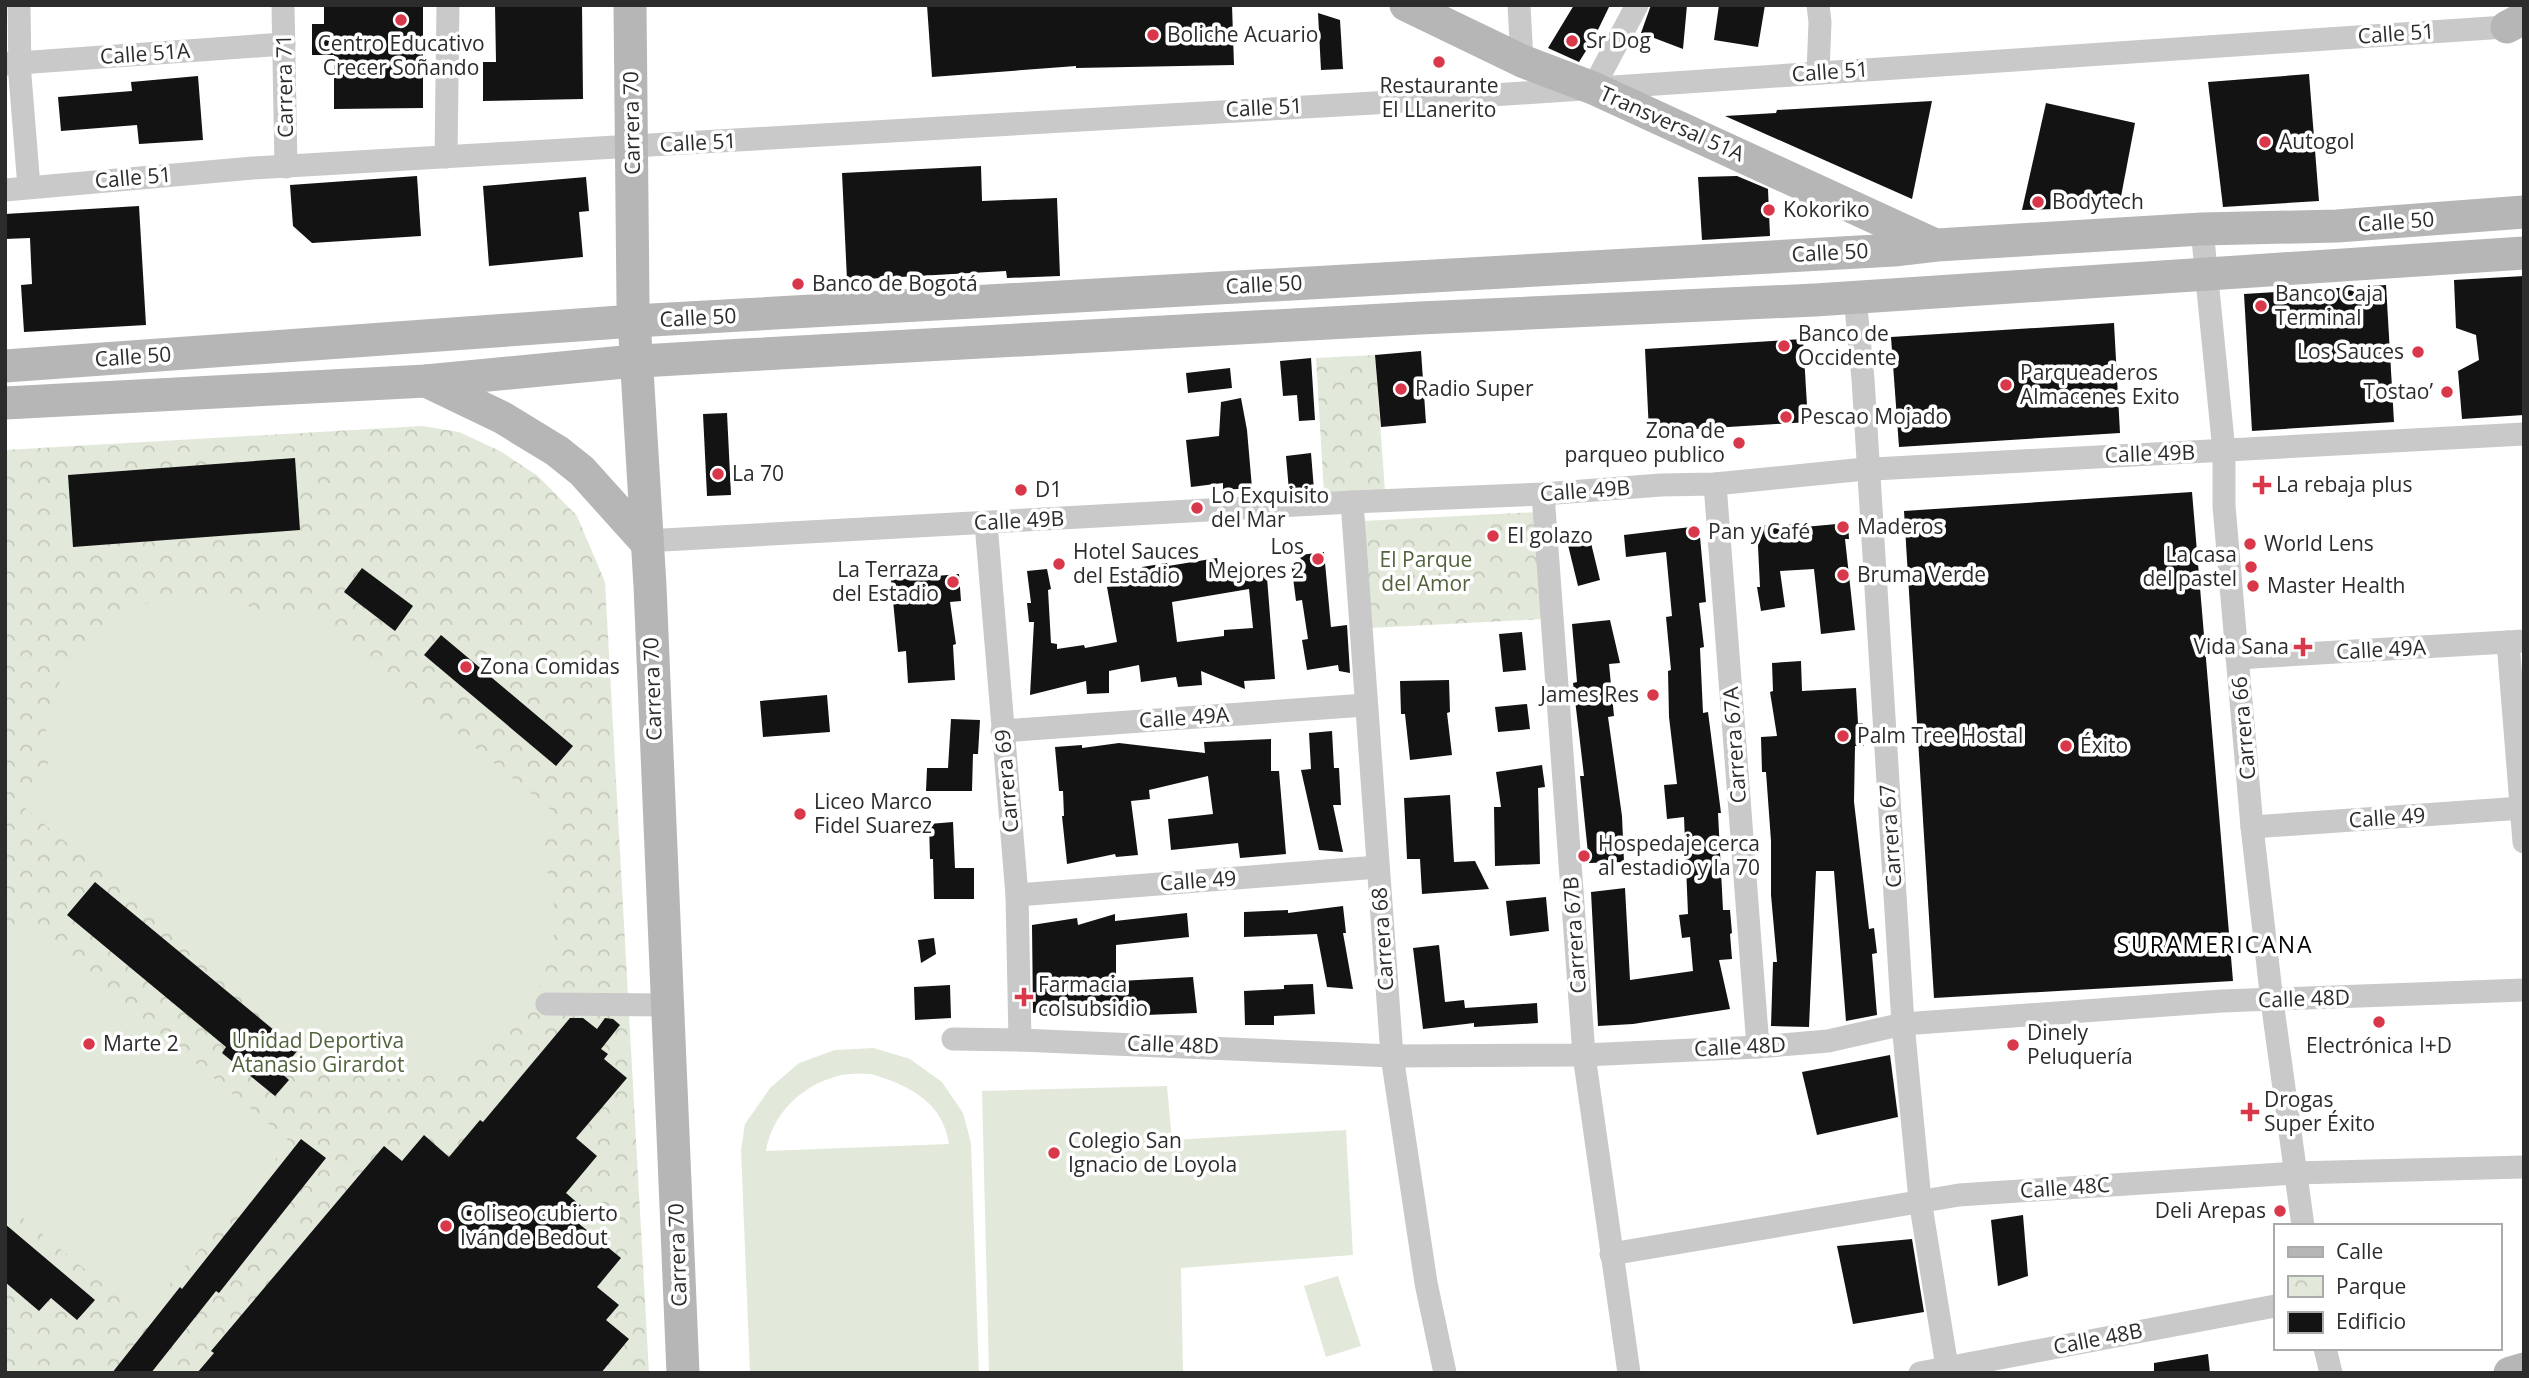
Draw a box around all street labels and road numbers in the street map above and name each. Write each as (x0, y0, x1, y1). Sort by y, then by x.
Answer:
street label: Calle 51 (2357, 16, 2435, 50)
street label: Carrera 71 (269, 34, 299, 138)
street label: Calle 51A (99, 36, 192, 70)
street label: Calle 51 (1791, 54, 1869, 88)
street label: Carrera 70 (616, 71, 646, 175)
street label: Transversal 51A (1596, 79, 1750, 168)
street label: Calle 51 (1225, 91, 1303, 123)
street label: Calle 51 (659, 126, 737, 158)
street label: Calle 51 (93, 160, 172, 194)
street label: Calle 50 (2357, 204, 2435, 238)
street label: Calle 50 (1791, 236, 1869, 268)
street label: Calle 50 (1225, 268, 1303, 300)
street label: Calle 50 (659, 301, 737, 333)
street label: Calle 50 (94, 339, 172, 373)
street label: Calle 49B (2104, 437, 2196, 469)
street label: Calle 49B (1539, 473, 1631, 507)
street label: Calle 49B (973, 504, 1065, 536)
street label: Calle 49A (2335, 633, 2427, 665)
street label: Carrera 70 (636, 637, 668, 741)
street label: Carrera 66 (2225, 675, 2261, 781)
street label: Carrera 67A (1716, 685, 1752, 804)
street label: Calle 49A (1138, 700, 1231, 734)
street label: Carrera 69 (988, 728, 1024, 834)
street label: Carrera 67 (1872, 783, 1908, 889)
street label: Calle 49 (2348, 800, 2426, 834)
street label: Calle 49 (1159, 863, 1237, 897)
street label: Carrera 67B (1556, 876, 1592, 994)
street label: Carrera 68 (1364, 886, 1400, 992)
street label: Calle 48D (2258, 982, 2350, 1014)
street label: Calle 48D (1127, 1028, 1219, 1060)
street label: Calle 48D (1693, 1030, 1787, 1062)
street label: Calle 48C (2019, 1170, 2111, 1204)
street label: Carrera 70 (661, 1203, 693, 1307)
street label: Calle 48B (2051, 1316, 2145, 1360)

